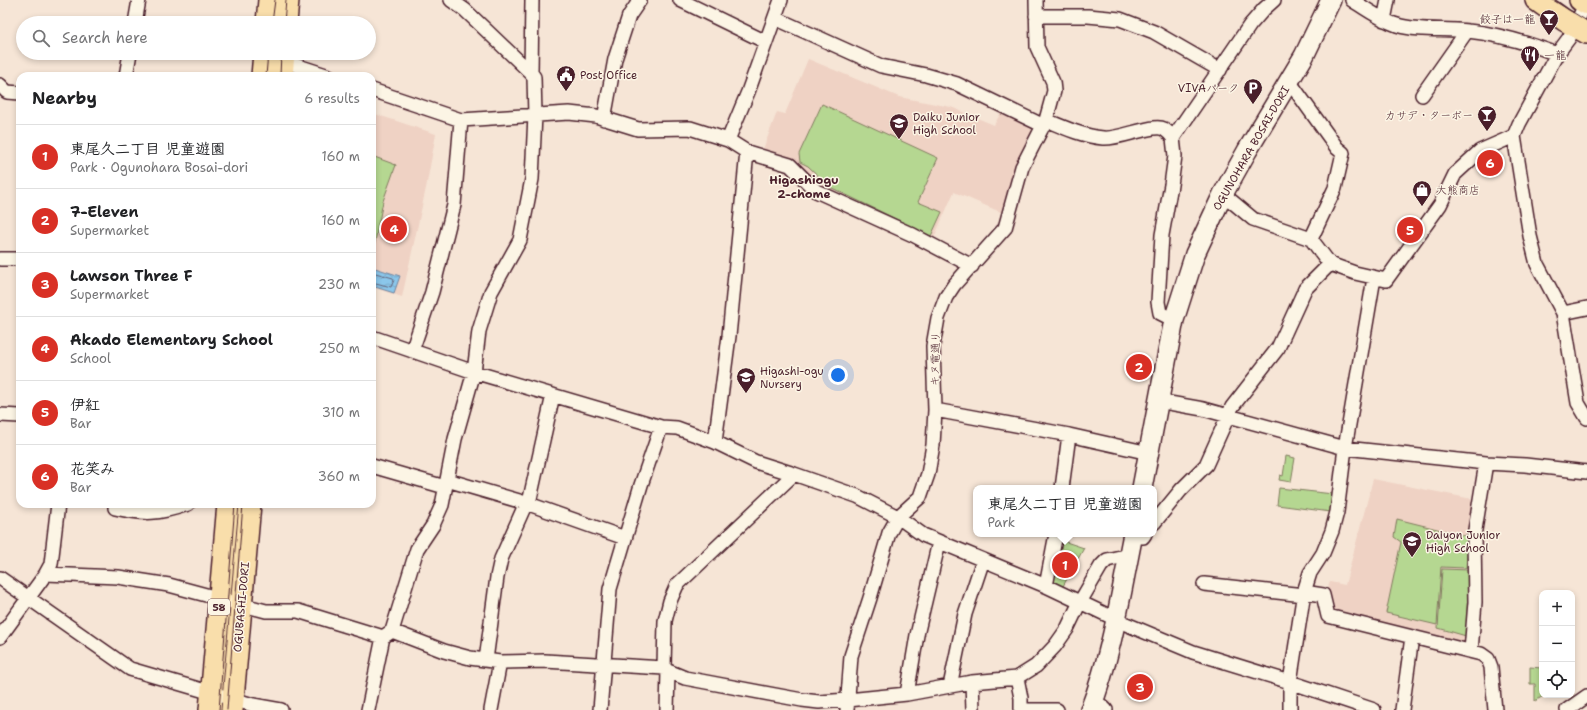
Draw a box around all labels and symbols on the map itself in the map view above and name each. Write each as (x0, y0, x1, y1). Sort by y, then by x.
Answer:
bar icon: 餃子は一龍 (1538, 8, 1560, 36)
place label: 餃子は一龍 (1480, 12, 1535, 27)
restaurant icon: 一龍 (1519, 44, 1541, 72)
place label: 一龍 (1544, 48, 1566, 63)
public building icon: Post Office (555, 64, 577, 92)
place label: Post Office (580, 68, 637, 83)
parking icon: VIVAパーク (1242, 77, 1264, 105)
place label: VIVAパーク (1178, 81, 1239, 96)
street label: OGUNOHARA BOSAI-DORI (1210, 83, 1293, 213)
bar icon: カサデ・ターボー (1476, 104, 1498, 132)
place label: カサデ・ターボー (1385, 108, 1473, 123)
place label: Daiku Junior High School (913, 110, 980, 138)
school or university icon: Daiku Junior High School (888, 112, 910, 140)
pin: 6 (1477, 148, 1503, 178)
district label: Higashiogu 2-chome (769, 172, 839, 202)
shop icon: 大熊商店 (1411, 179, 1433, 207)
place label: 大熊商店 (1436, 183, 1480, 198)
pin: 4 (381, 214, 407, 244)
pin: 5 (1397, 215, 1423, 245)
street label: キヌ電通り (928, 331, 943, 387)
pin: 2 (1126, 352, 1152, 382)
place label: Higashi-ogu Nursery (760, 364, 824, 392)
your location (828, 365, 848, 385)
school or university icon: Higashi-ogu Nursery (735, 366, 757, 394)
place label: Daiyon Junior High School (1426, 528, 1500, 556)
school or university icon: Daiyon Junior High School (1401, 530, 1423, 558)
pin: 1 (1052, 550, 1078, 580)
street label: OGUBASHI-DORI (230, 561, 253, 653)
road number: 58 (208, 599, 230, 615)
pin: 3 (1127, 672, 1153, 702)

